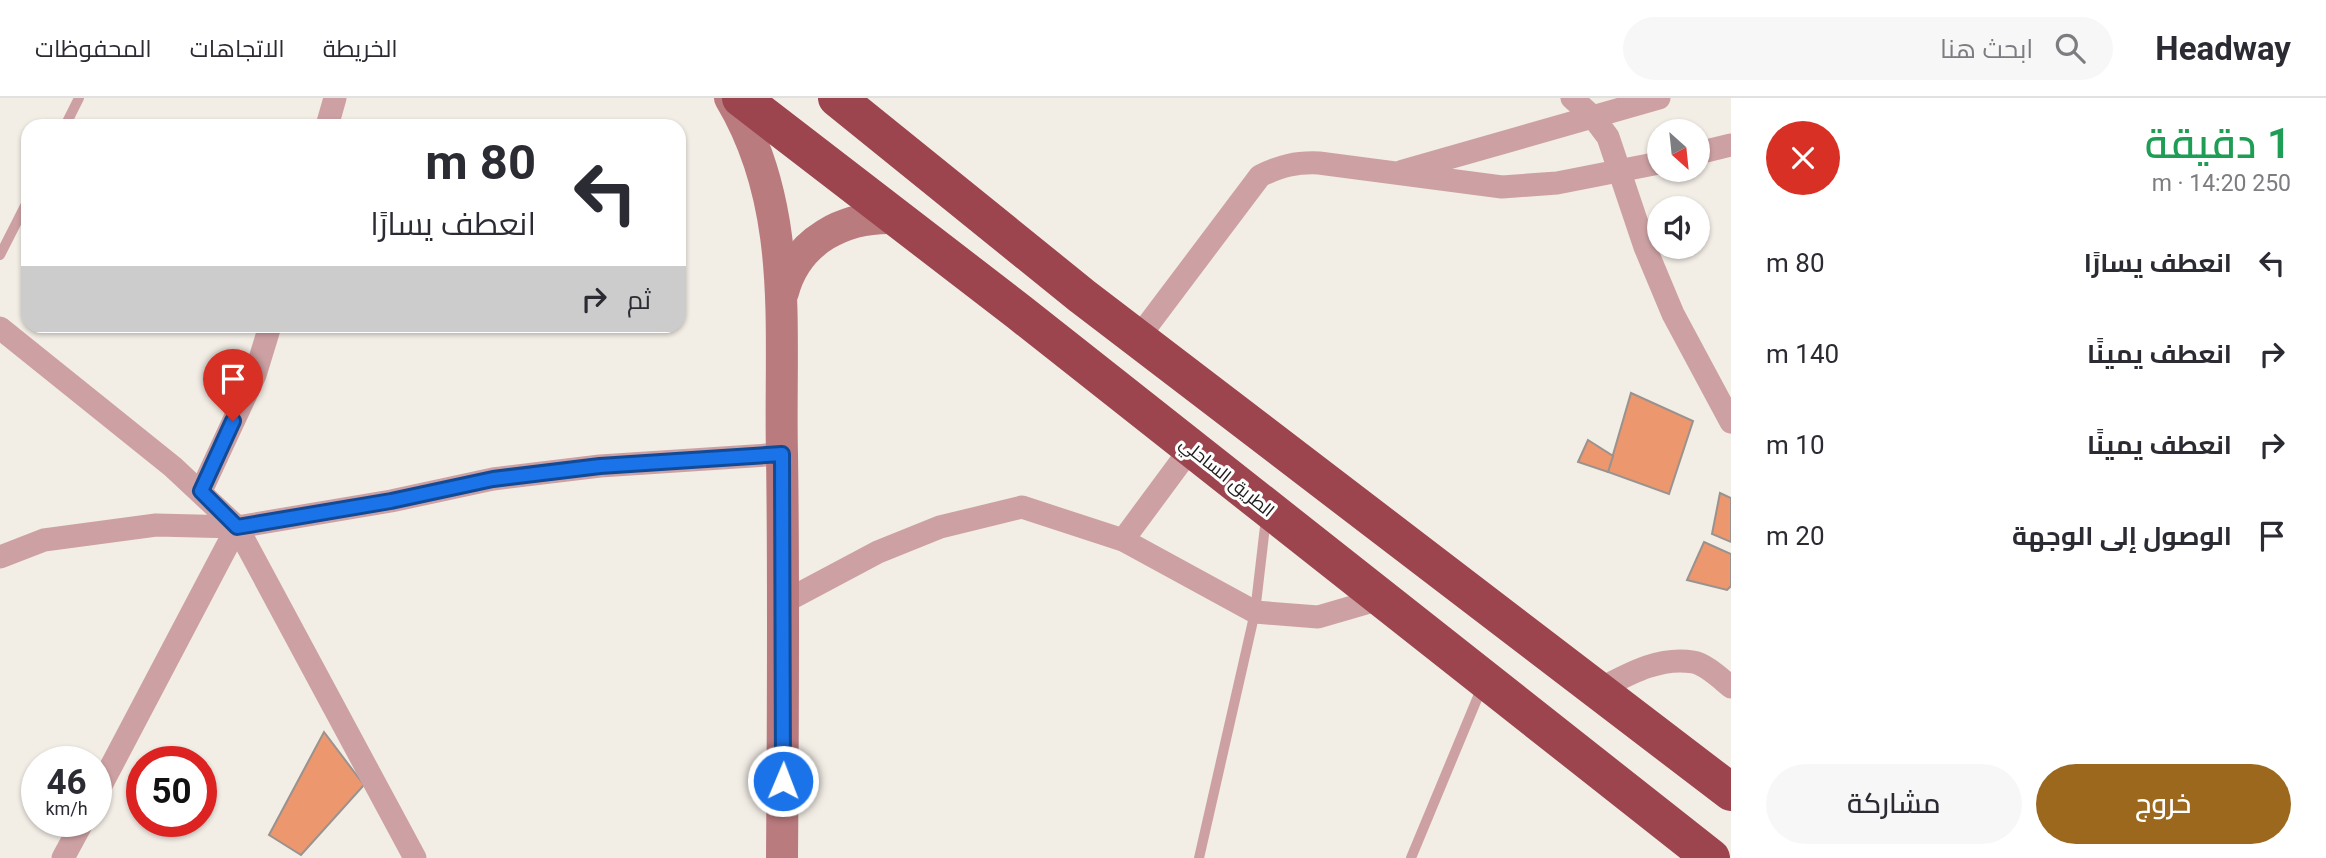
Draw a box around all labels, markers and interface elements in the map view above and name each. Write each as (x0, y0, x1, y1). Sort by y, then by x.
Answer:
search box (1623, 17, 2113, 80)
icon: search (2051, 29, 2089, 67)
text: Headway (2155, 29, 2291, 68)
text: ابحث هنا (1940, 34, 2033, 64)
text: المحفوظات (35, 35, 152, 63)
text: الاتجاهات (190, 35, 285, 63)
text: الخريطة (323, 35, 398, 63)
north arrow (1647, 119, 1710, 182)
map controls (1647, 119, 1710, 259)
text: 1 دقيقة (2145, 119, 2291, 168)
button: close (1766, 121, 1840, 195)
text: 80 m (425, 134, 536, 191)
icon: left (560, 147, 651, 238)
text: 250 m · 14:20 (2152, 170, 2291, 197)
button: sound (1647, 196, 1710, 259)
text: انعطف يسارًا (370, 205, 536, 243)
icon: left (2253, 244, 2291, 282)
text: 80 m (1766, 248, 1825, 278)
text: انعطف يسارًا (2084, 248, 2232, 278)
icon: right (575, 280, 613, 318)
text: ثم (627, 285, 651, 315)
icon: right (2253, 335, 2291, 373)
text: 140 m (1766, 339, 1839, 369)
text: انعطف يمينًا (2087, 339, 2232, 369)
pin (203, 349, 263, 421)
icon: arrive (214, 360, 252, 398)
icon: right (2253, 426, 2291, 464)
text: 10 m (1766, 430, 1825, 460)
text: انعطف يمينًا (2087, 430, 2232, 460)
street label: الطريق الساحلي (1173, 432, 1279, 524)
icon: arrive (2253, 517, 2291, 555)
text: 20 m (1766, 521, 1825, 551)
text: الوصول إلى الوجهة (2012, 521, 2232, 551)
position arrow (746, 744, 820, 818)
speed limit sign: 50 (126, 746, 217, 837)
text: 46 (46, 762, 87, 803)
button: مشاركة (1766, 764, 2022, 844)
button: خروج (2036, 764, 2291, 844)
text: km/h (45, 798, 88, 819)

